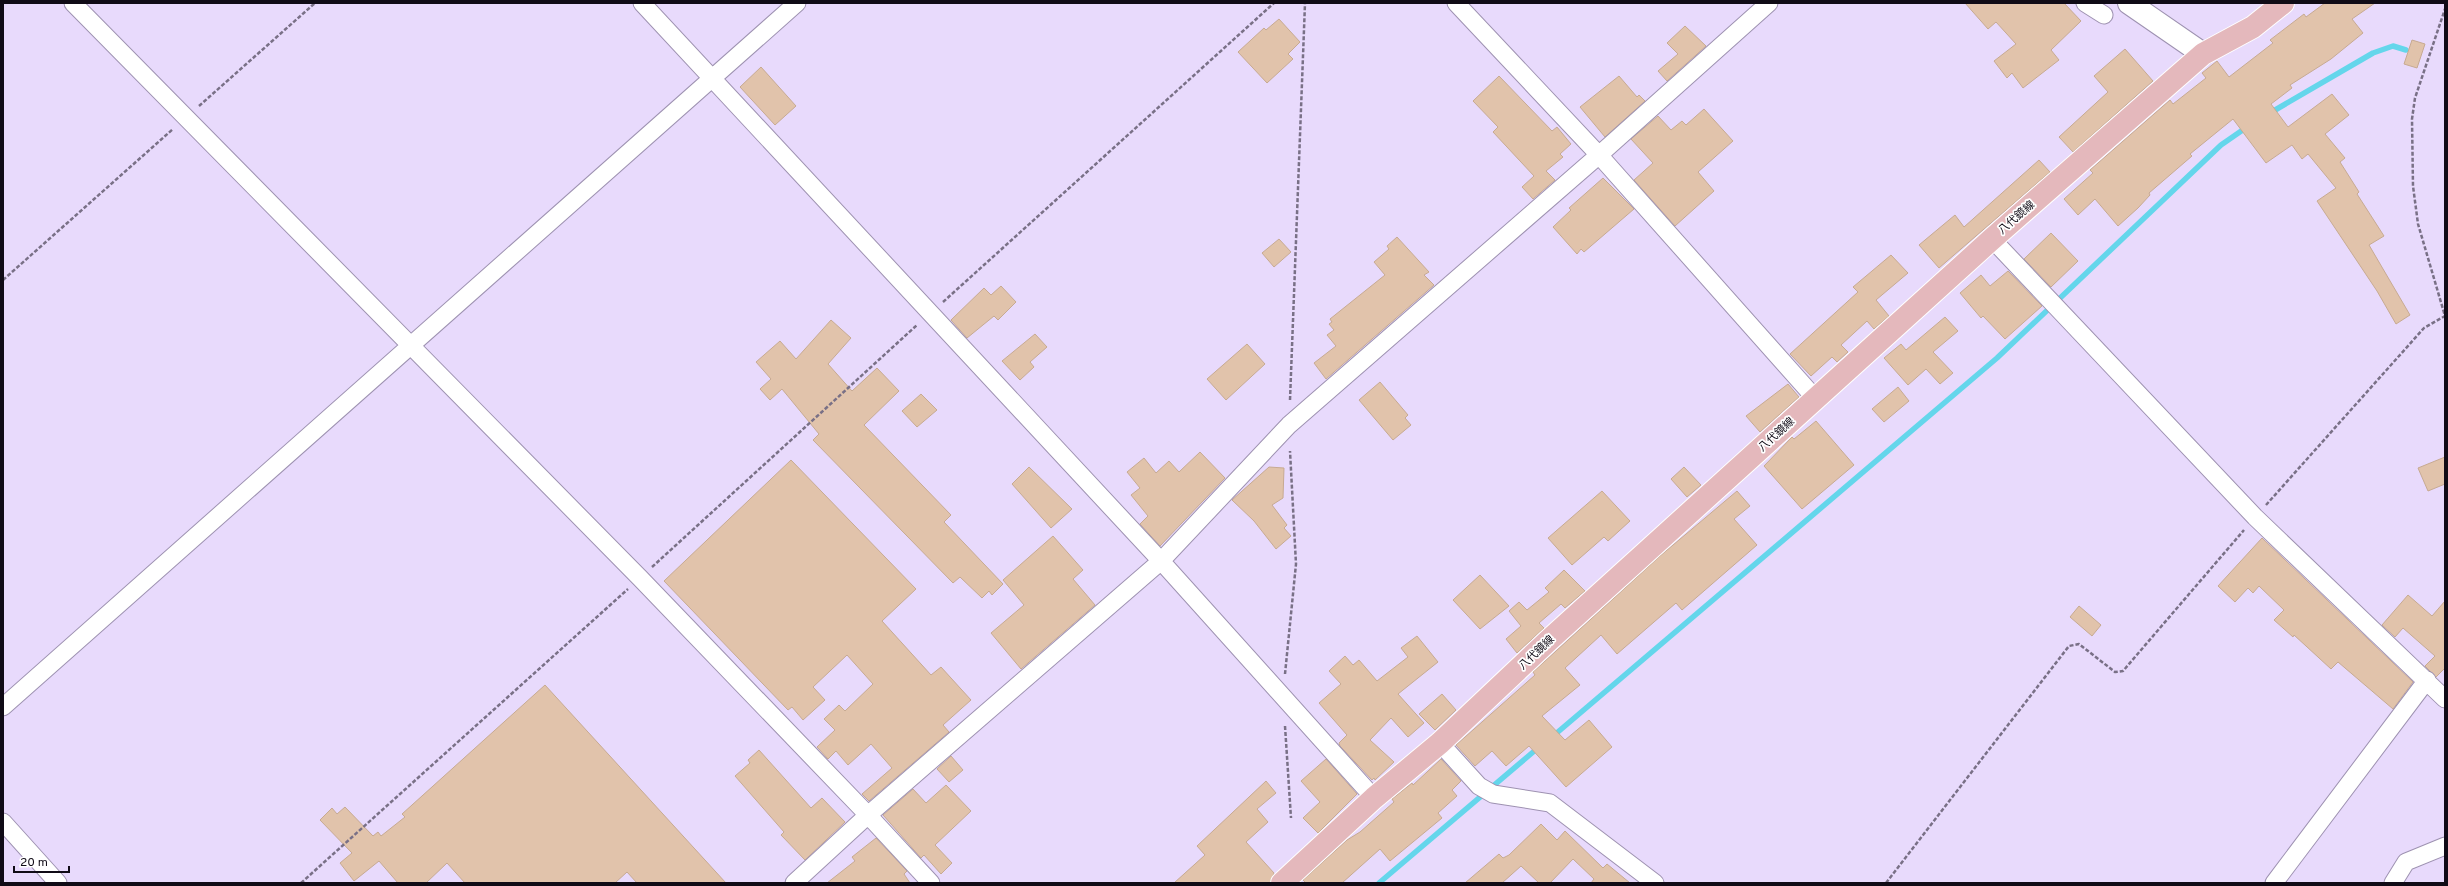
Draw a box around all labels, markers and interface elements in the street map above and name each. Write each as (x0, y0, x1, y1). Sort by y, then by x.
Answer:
street label: 八代鏡線 (1995, 198, 2038, 237)
street label: 八代鏡線 (1756, 415, 1798, 455)
street label: 八代鏡線 (1516, 633, 1558, 673)
scale bar (14, 848, 69, 874)
text: 20 m (20, 855, 48, 871)

